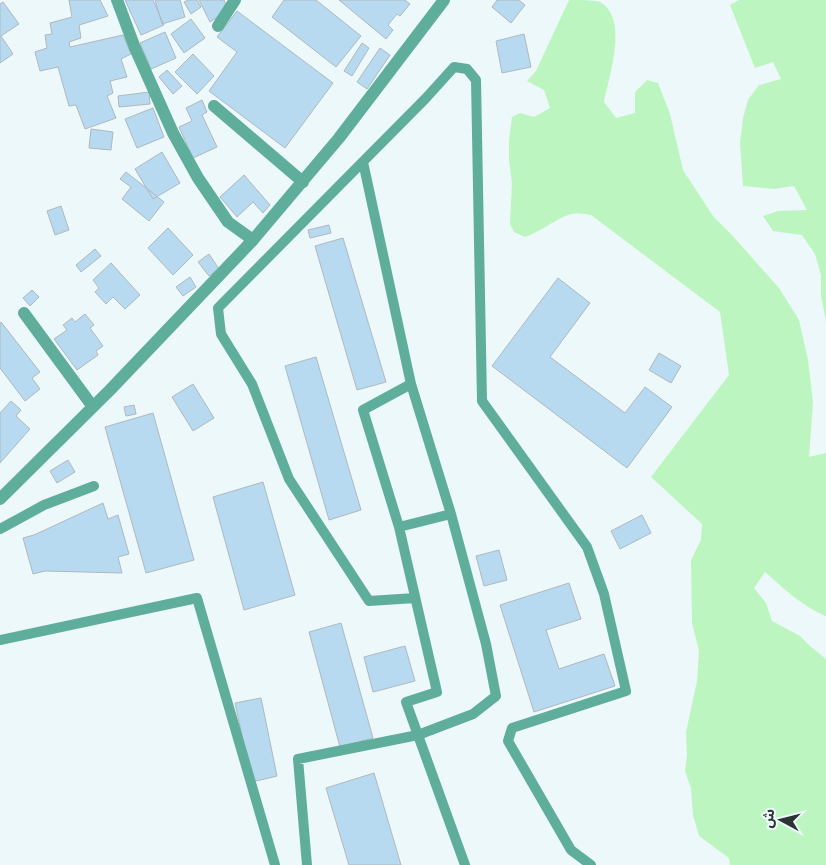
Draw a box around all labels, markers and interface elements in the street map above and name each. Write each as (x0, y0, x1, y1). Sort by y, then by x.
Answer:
north arrow (756, 795, 806, 845)
text: ش (757, 808, 778, 829)

